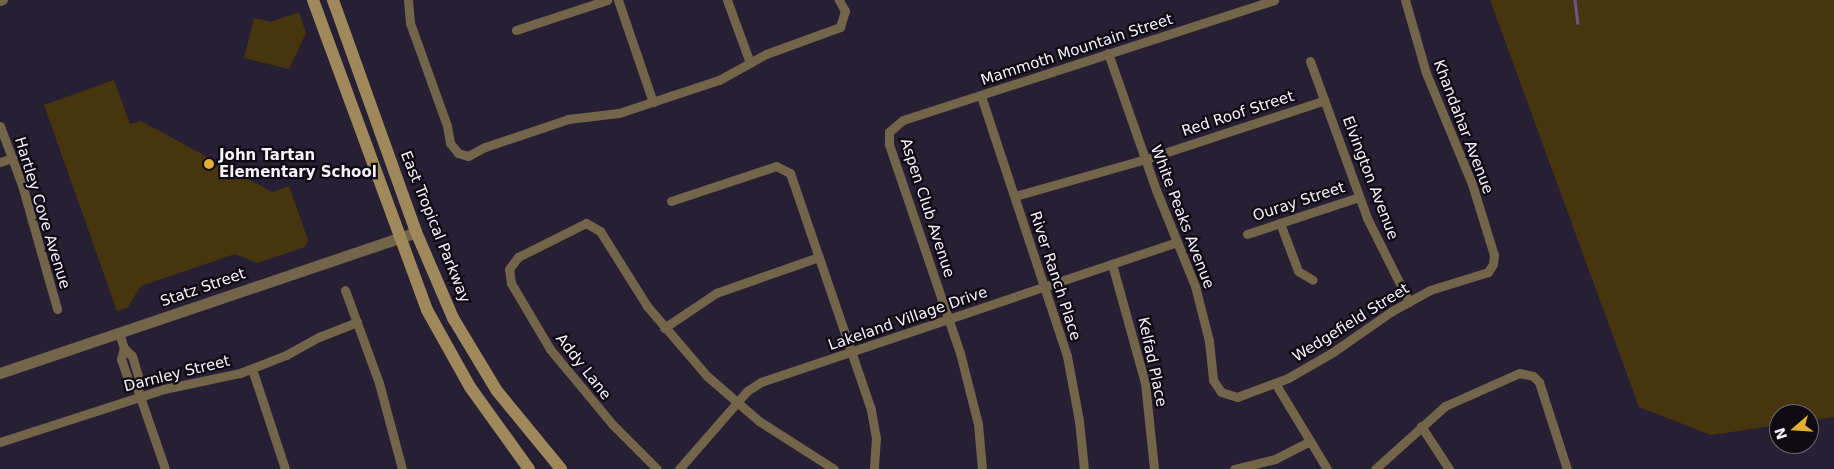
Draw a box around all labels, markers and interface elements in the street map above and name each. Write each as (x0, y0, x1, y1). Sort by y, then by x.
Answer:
street label: Mammoth Mountain Street (979, 10, 1175, 90)
street label: Khandahar Avenue (1429, 57, 1497, 197)
street label: Red Roof Street (1180, 87, 1296, 141)
street label: Elvington Avenue (1338, 114, 1402, 242)
street label: Hartley Cove Avenue (10, 135, 74, 291)
street label: Aspen Club Avenue (896, 136, 958, 280)
street label: White Peaks Avenue (1146, 143, 1218, 291)
place label: John Tartan Elementary School (219, 146, 377, 181)
street label: East Tropical Parkway (396, 149, 474, 305)
marker: John Tartan Elementary School (203, 158, 215, 170)
street label: Ouray Street (1251, 179, 1347, 225)
street label: River Ranch Place (1026, 209, 1084, 343)
street label: Statz Street (158, 265, 248, 311)
street label: Wedgefield Street (1289, 280, 1413, 366)
street label: Lakeland Village Drive (826, 283, 990, 355)
street label: Kelfad Place (1134, 316, 1170, 408)
street label: Addy Lane (552, 330, 614, 404)
street label: Darnley Street (122, 352, 232, 396)
north arrow (1769, 404, 1819, 454)
text: N (1771, 425, 1790, 442)

